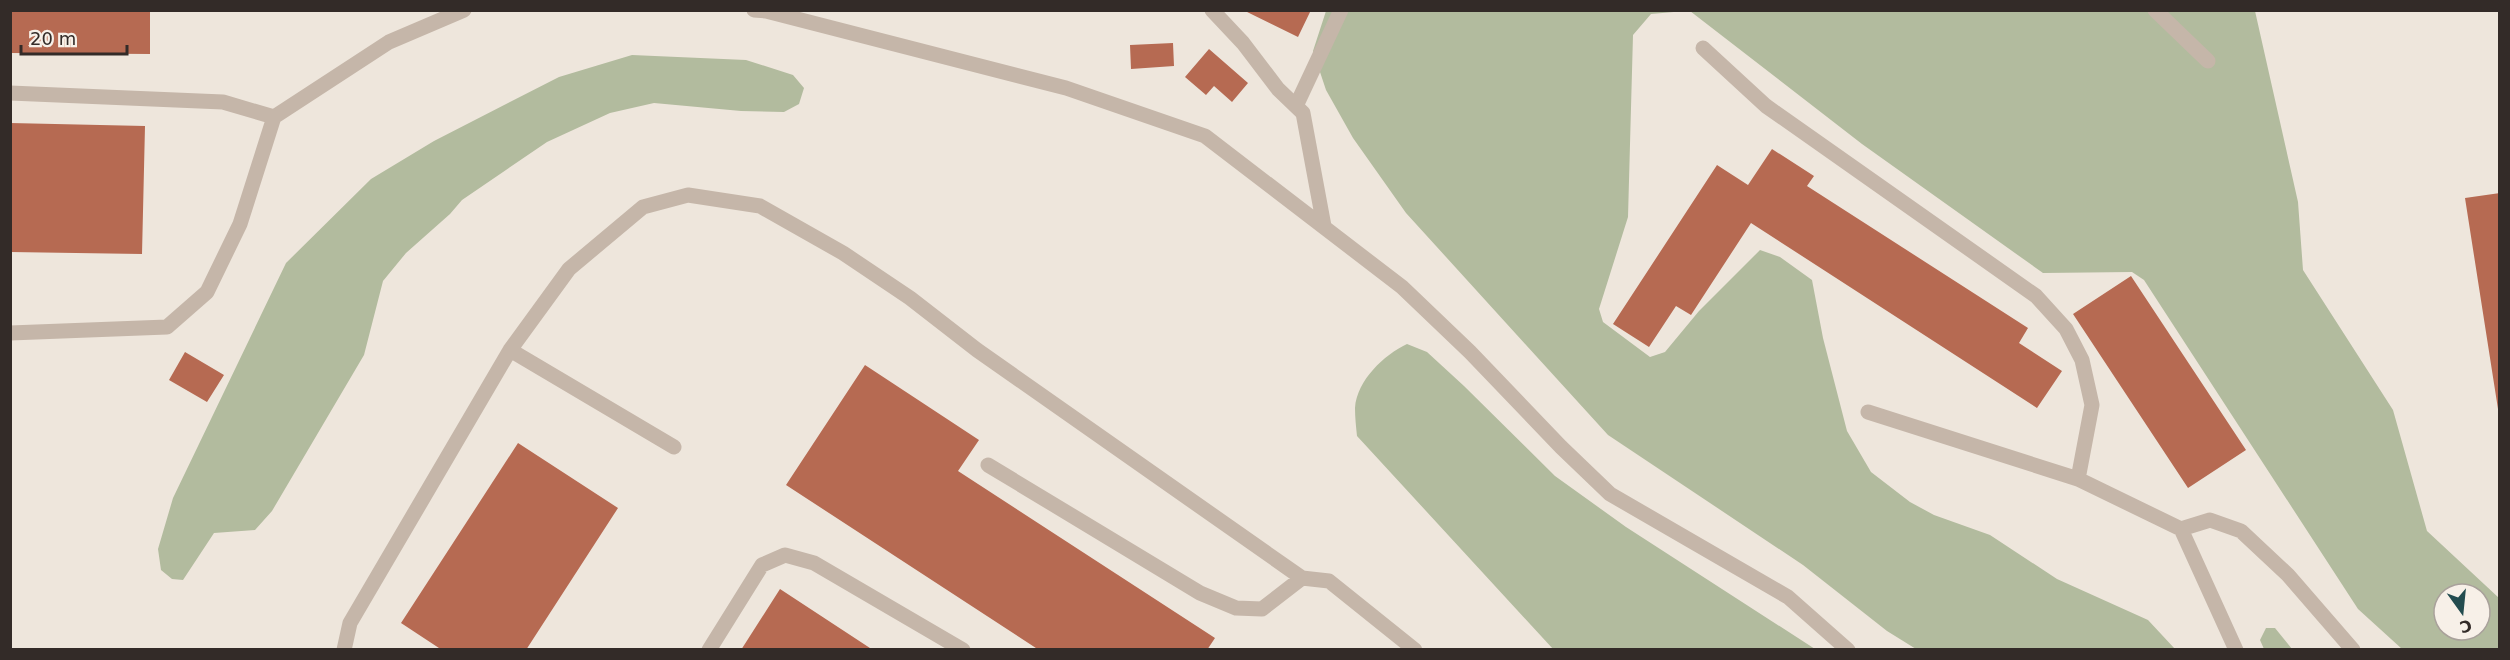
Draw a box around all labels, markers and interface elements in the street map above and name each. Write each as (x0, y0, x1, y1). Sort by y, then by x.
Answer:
scale bar (21, 18, 128, 56)
text: 20 m (30, 28, 76, 49)
north arrow (2432, 582, 2492, 642)
text: С (2458, 615, 2474, 637)

